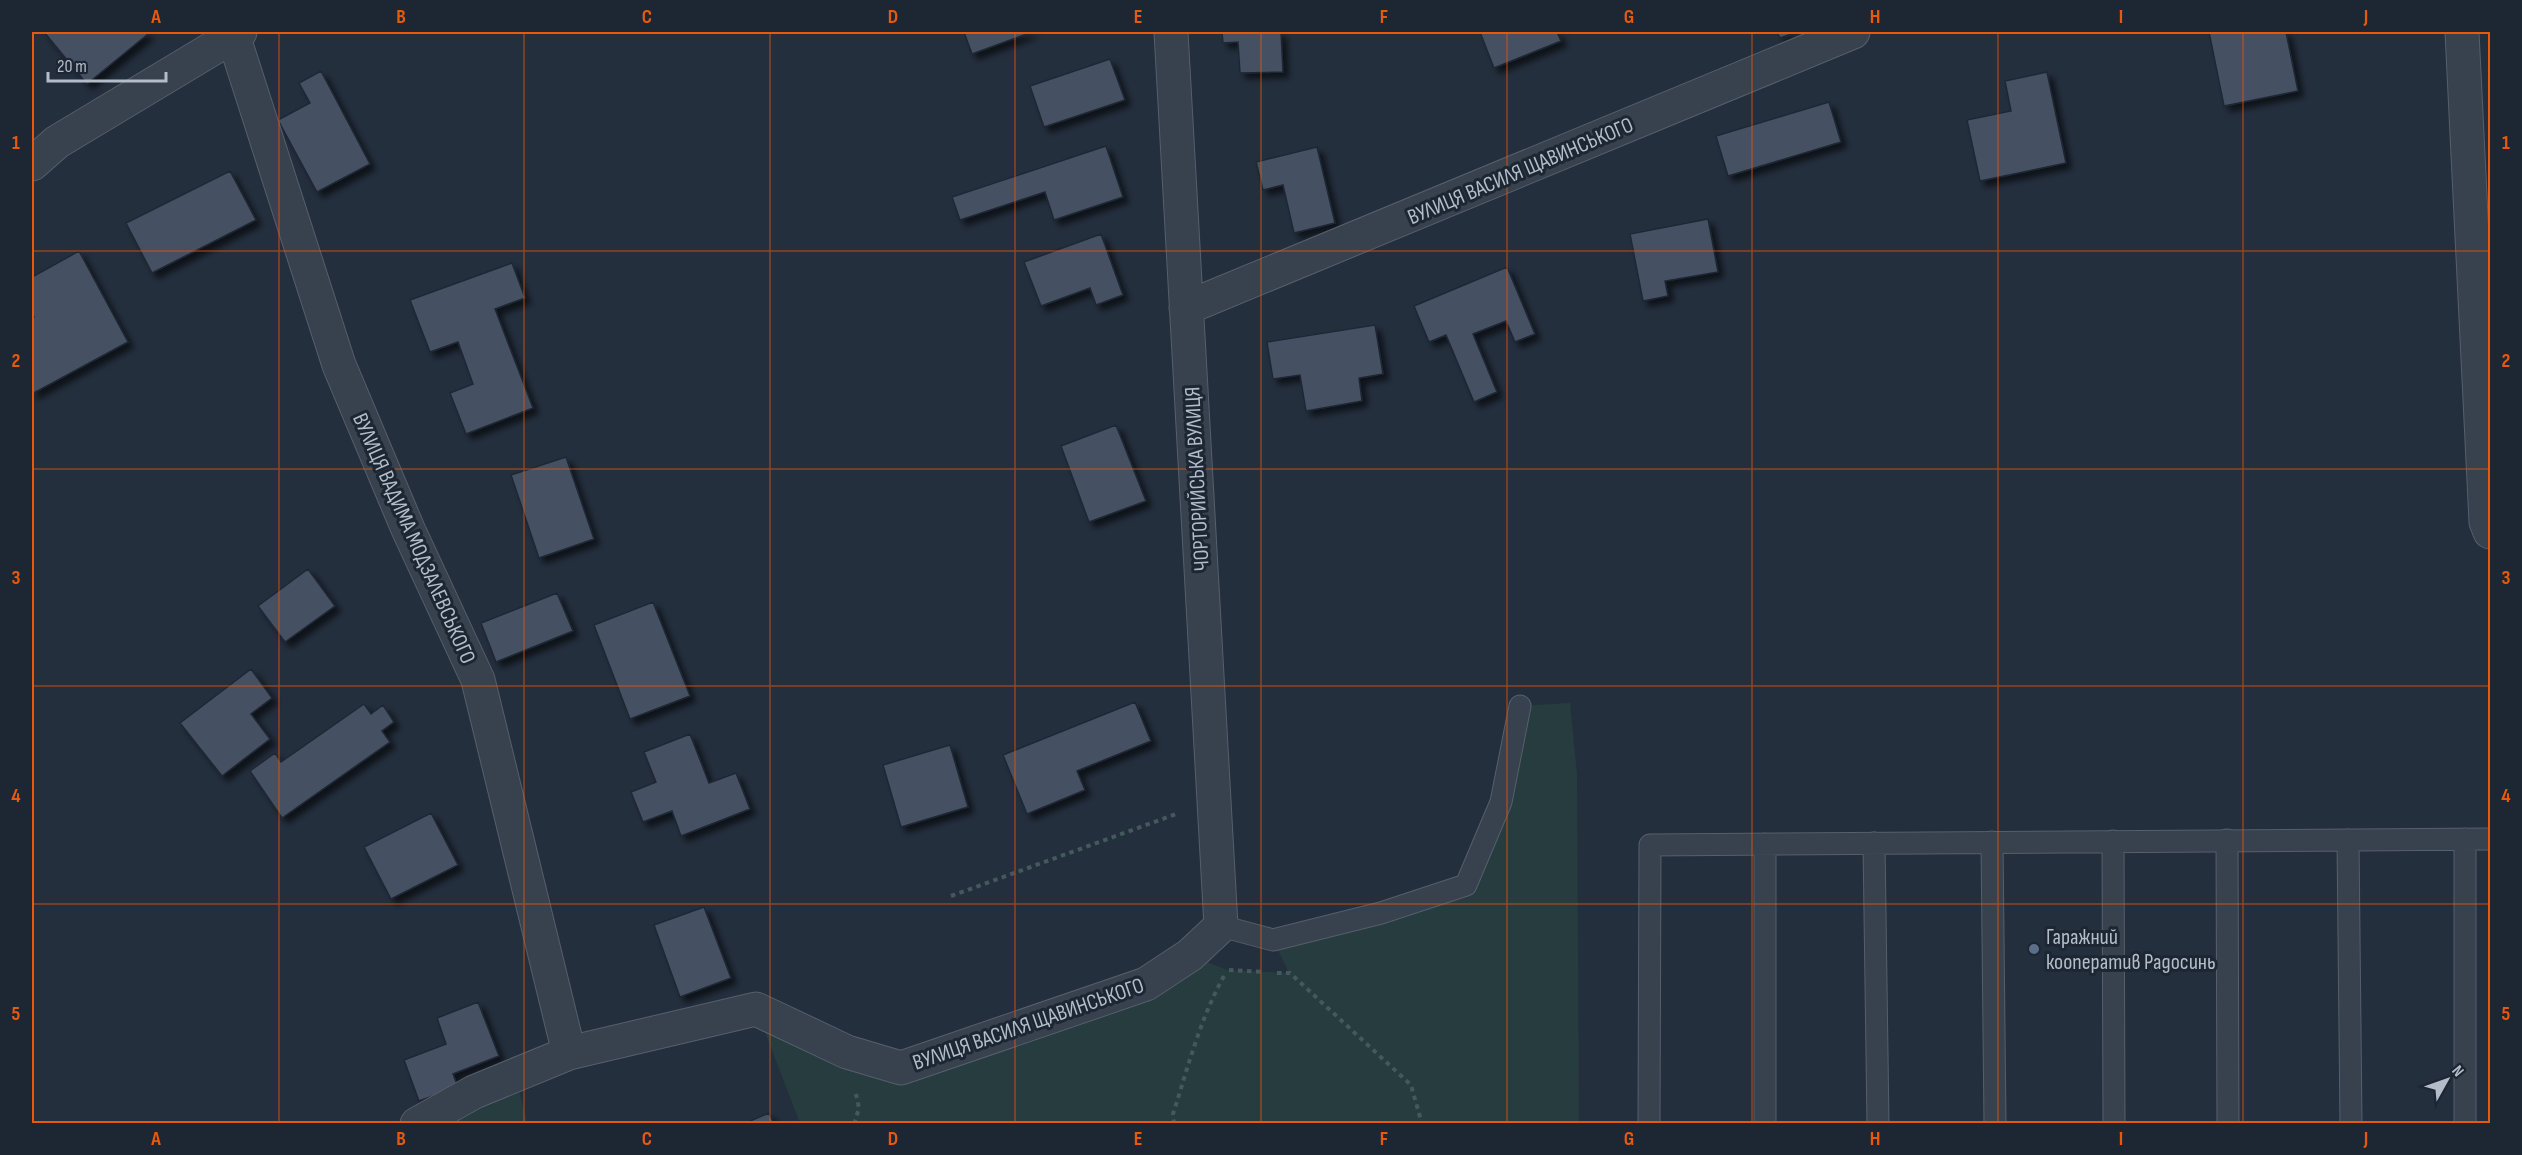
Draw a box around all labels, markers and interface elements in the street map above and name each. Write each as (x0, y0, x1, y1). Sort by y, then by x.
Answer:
text: A (150, 5, 161, 29)
text: B (396, 5, 406, 29)
text: C (642, 5, 652, 29)
text: D (888, 5, 898, 29)
text: E (1134, 5, 1142, 29)
text: F (1380, 5, 1388, 29)
text: G (1624, 5, 1634, 29)
text: H (1870, 5, 1880, 29)
text: I (2119, 5, 2123, 29)
text: J (2363, 5, 2368, 29)
scale bar (48, 45, 166, 83)
text: 20 m (57, 56, 87, 77)
street label: ВУЛИЦЯ ВАСИЛЯ ЩАВИНСЬКОГО (1404, 112, 1638, 231)
text: 1 (12, 131, 20, 155)
text: 1 (2502, 131, 2510, 155)
text: 2 (12, 349, 20, 373)
text: 2 (2502, 349, 2510, 373)
street label: ЧОРТОРИЙСЬКА ВУЛИЦЯ (1179, 386, 1216, 572)
street label: ВУЛИЦЯ ВАДИМА МОДЗАЛЕВСЬКОГО (346, 409, 481, 668)
text: 3 (12, 566, 21, 590)
text: 3 (2502, 566, 2511, 590)
text: 4 (11, 784, 21, 808)
text: 4 (2501, 784, 2511, 808)
place label: Гаражний кооператив Радосинь (2046, 924, 2216, 976)
marker: Гаражний кооператив Радосинь (2027, 942, 2041, 956)
street label: ВУЛИЦЯ ВАСИЛЯ ЩАВИНСЬКОГО (909, 972, 1148, 1077)
text: 5 (12, 1002, 21, 1026)
text: 5 (2502, 1002, 2511, 1026)
north arrow (2417, 1050, 2477, 1110)
text: N (2447, 1062, 2467, 1081)
text: A (150, 1127, 161, 1151)
text: B (396, 1127, 406, 1151)
text: C (642, 1127, 652, 1151)
text: D (888, 1127, 898, 1151)
text: E (1134, 1127, 1142, 1151)
text: F (1380, 1127, 1388, 1151)
text: G (1624, 1127, 1634, 1151)
text: H (1870, 1127, 1880, 1151)
text: I (2119, 1127, 2123, 1151)
text: J (2363, 1127, 2368, 1151)

